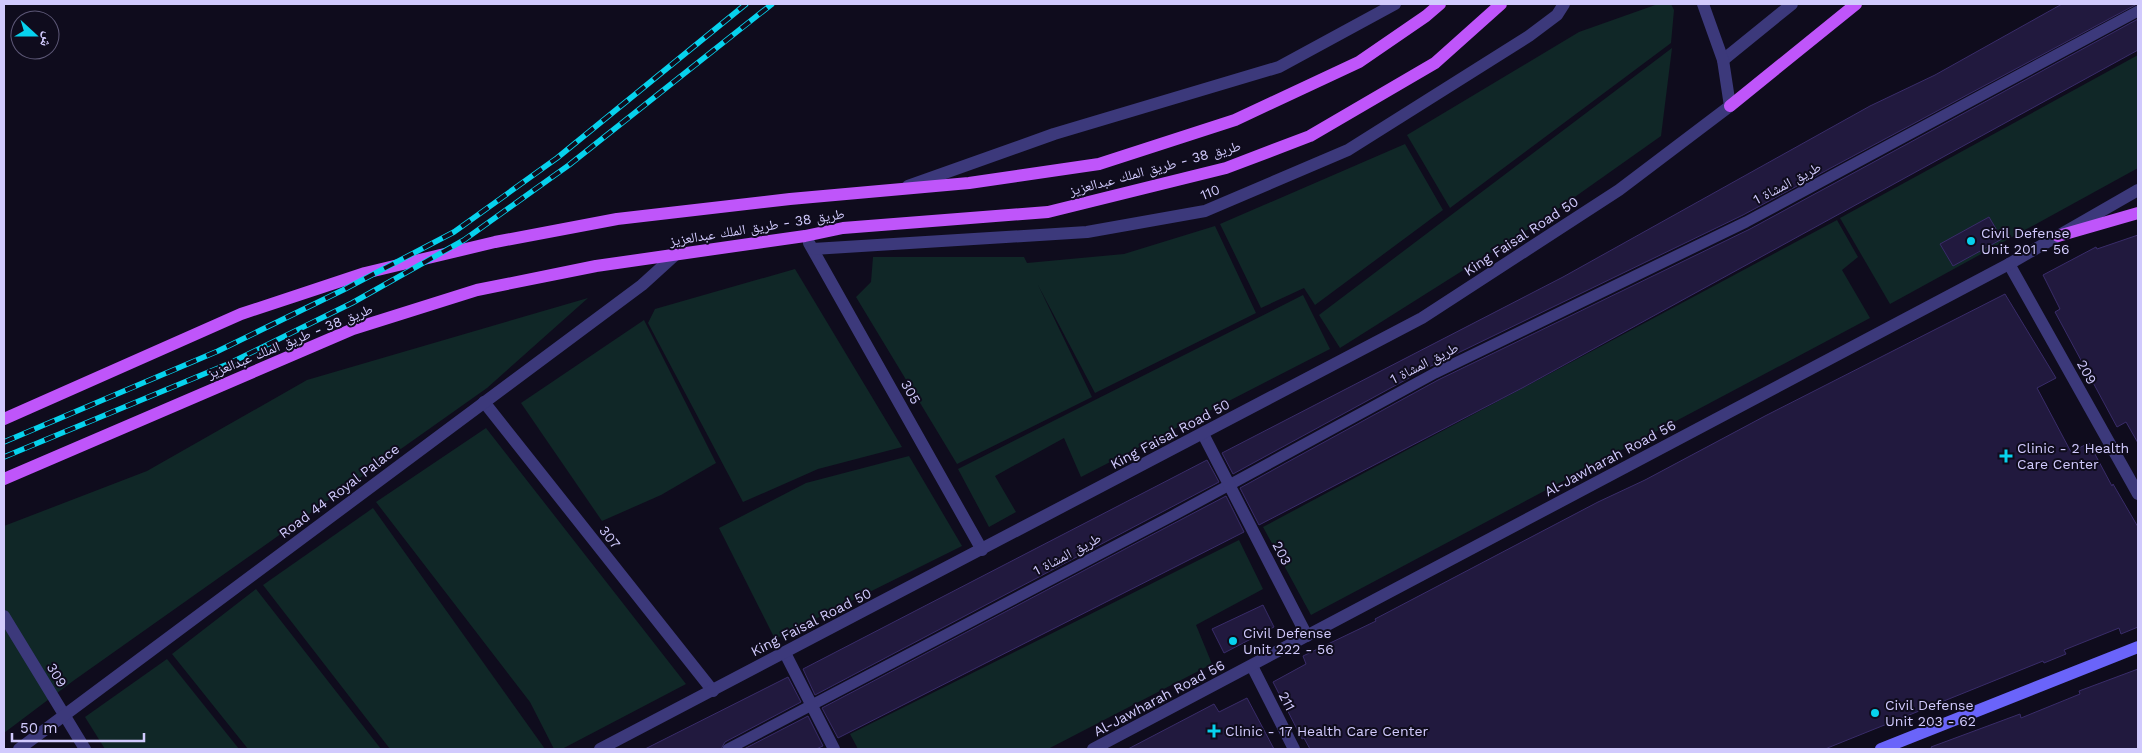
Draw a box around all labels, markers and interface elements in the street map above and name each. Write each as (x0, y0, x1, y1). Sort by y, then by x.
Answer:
north arrow (10, 10, 60, 60)
text: ش (36, 29, 57, 50)
street label: طريق 38 - طريق الملك عبدالعزيز (1066, 137, 1243, 201)
street label: طريق المشاة 1 (1750, 158, 1825, 209)
street label: 110 (1198, 181, 1222, 203)
street label: King Faisal Road 50 (1461, 193, 1581, 279)
street label: طريق 38 - طريق الملك عبدالعزيز (667, 205, 846, 251)
place label: Civil Defense Unit 201 - 56 (1981, 225, 2070, 257)
marker: Civil Defense Unit 201 - 56 (1965, 235, 1977, 247)
street label: طريق 38 - طريق الملك عبدالعزيز (204, 300, 376, 384)
street label: طريق المشاة 1 (1387, 339, 1462, 389)
street label: 209 (2074, 357, 2100, 387)
street label: 305 (898, 377, 924, 407)
street label: King Faisal Road 50 (1108, 396, 1232, 472)
street label: Al-Jawharah Road 56 (1542, 417, 1678, 499)
place label: Clinic - 2 Health Care Center (2017, 440, 2129, 472)
street label: Road 44 Royal Palace (276, 441, 402, 541)
marker: Clinic - 2 Health Care Center (1999, 449, 2013, 463)
street label: 307 (596, 522, 624, 552)
street label: طريق المشاة 1 (1030, 529, 1105, 580)
street label: 203 (1269, 538, 1295, 568)
street label: King Faisal Road 50 (748, 585, 874, 659)
place label: Civil Defense Unit 222 - 56 (1243, 625, 1334, 657)
marker: Civil Defense Unit 222 - 56 (1227, 635, 1239, 647)
street label: Al-Jawharah Road 56 (1091, 657, 1227, 739)
street label: 309 (44, 660, 70, 690)
street label: 211 (1276, 689, 1298, 713)
place label: Civil Defense Unit 203 - 62 (1885, 697, 1976, 729)
marker: Civil Defense Unit 203 - 62 (1869, 707, 1881, 719)
scale bar (12, 710, 145, 742)
text: 50 m (20, 719, 57, 737)
place label: Clinic - 17 Health Care Center (1225, 723, 1428, 739)
marker: Clinic - 17 Health Care Center (1207, 724, 1221, 738)

